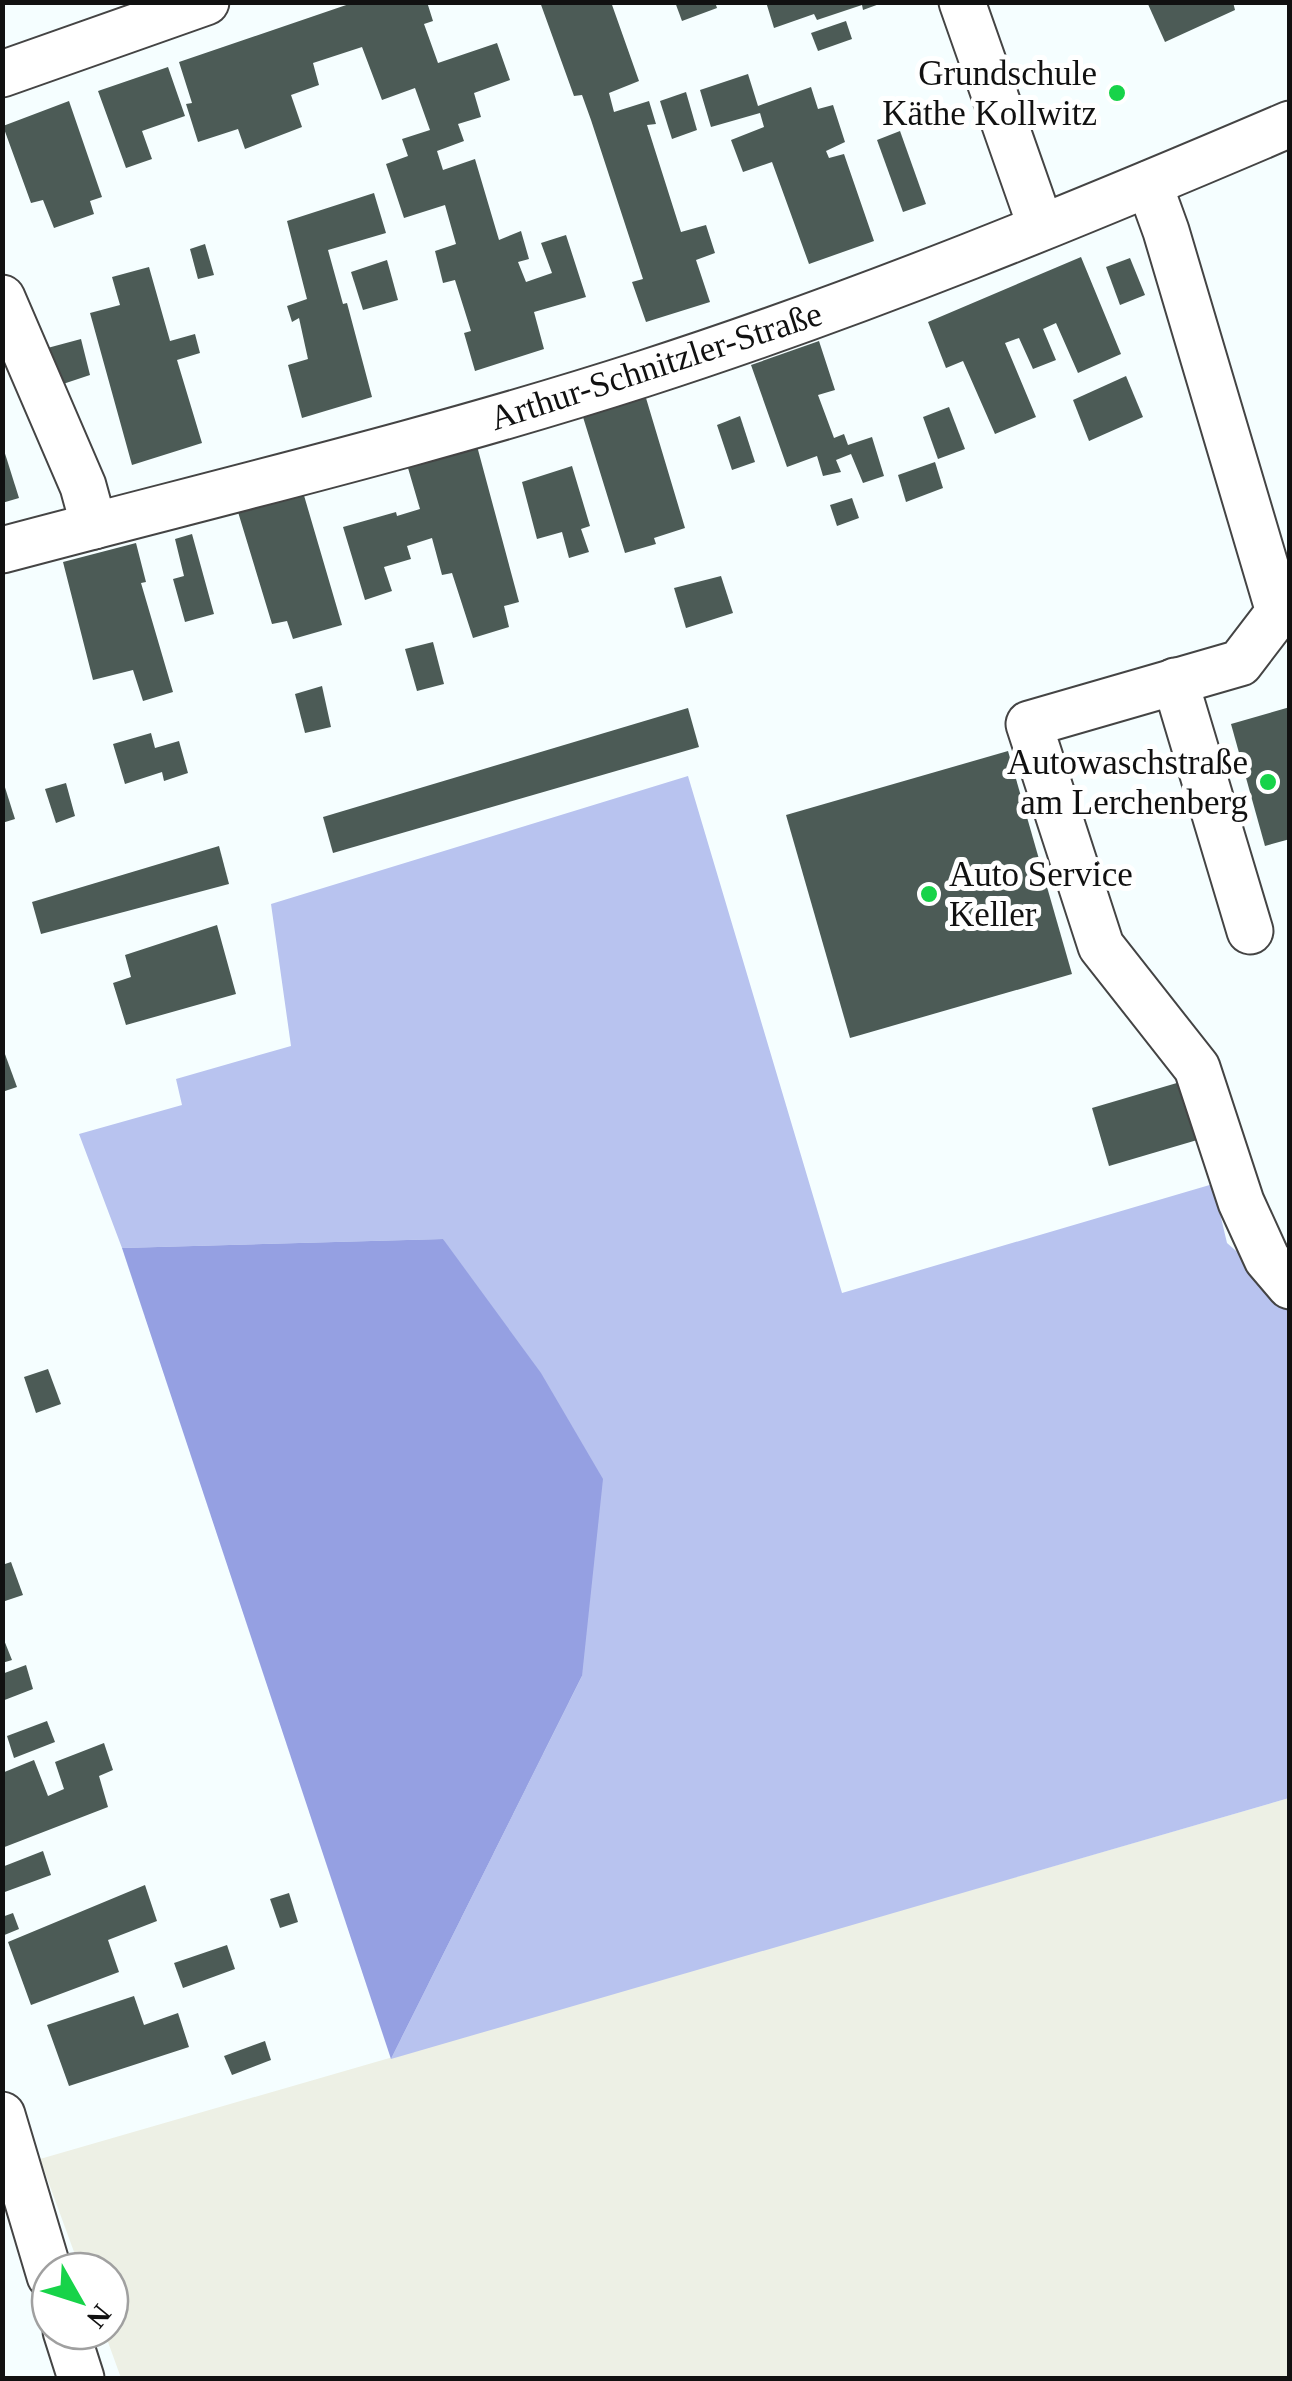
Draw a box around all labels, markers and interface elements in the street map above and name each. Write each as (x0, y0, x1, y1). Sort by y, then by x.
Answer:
place label: Grundschule Käthe Kollwitz (882, 54, 1097, 133)
marker: Grundschule Käthe Kollwitz (1106, 82, 1128, 104)
street label: Arthur-Schnitzler-Straße (485, 294, 827, 438)
place label: Autowaschstraße am Lerchenberg (1007, 743, 1248, 822)
marker: Autowaschstraße am Lerchenberg (1257, 771, 1279, 793)
place label: Auto Service Keller (949, 855, 1133, 934)
marker: Auto Service Keller (918, 883, 940, 905)
north arrow (30, 2251, 130, 2351)
text: N (81, 2299, 117, 2334)

